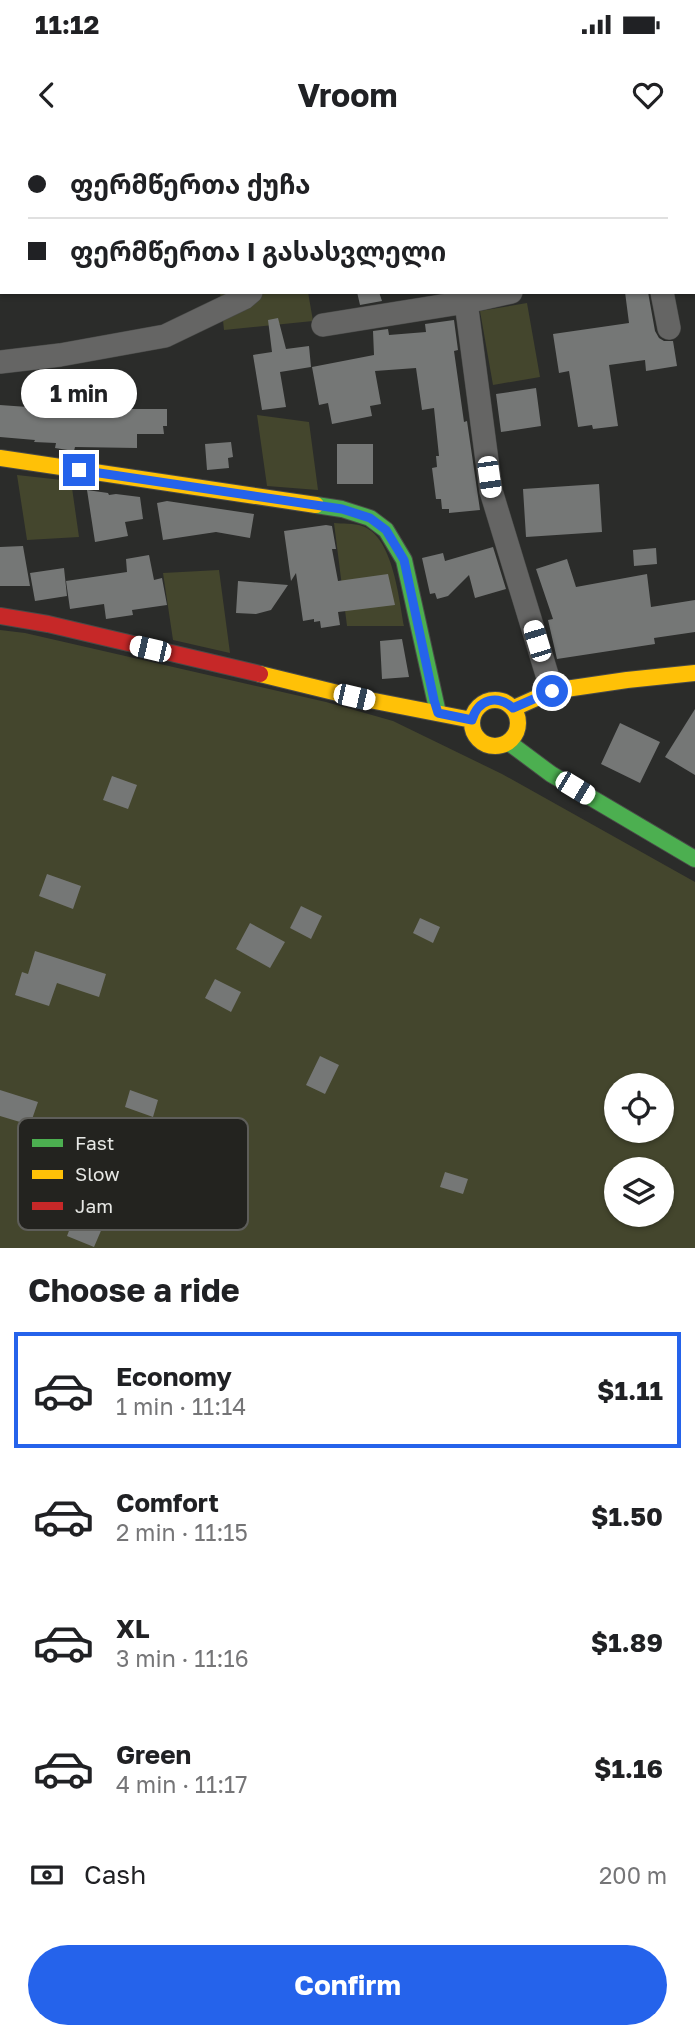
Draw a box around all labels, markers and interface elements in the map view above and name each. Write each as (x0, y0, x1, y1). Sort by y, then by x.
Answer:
text: 11:12 (35, 9, 99, 40)
icon: back (28, 76, 66, 114)
text: Vroom (298, 76, 398, 114)
icon: heart (629, 76, 667, 114)
text: ფერმწერთა ქუჩა (70, 169, 311, 200)
text: ფერმწერთა I გასასვლელი (70, 236, 446, 267)
callout: 1 min (21, 369, 137, 418)
text: 1 min (50, 379, 108, 407)
route end (63, 454, 95, 486)
car (476, 455, 503, 499)
car (521, 618, 554, 664)
car (128, 634, 173, 664)
route start (536, 675, 568, 707)
car (332, 682, 377, 712)
car (552, 768, 599, 808)
map controls (604, 1073, 674, 1227)
button: locate (604, 1073, 674, 1143)
legend (18, 1118, 248, 1230)
text: Fast (75, 1131, 114, 1154)
button: layers (604, 1157, 674, 1227)
text: Slow (75, 1162, 120, 1185)
text: Jam (75, 1194, 113, 1217)
text: Choose a ride (28, 1271, 240, 1309)
icon: car (32, 1359, 95, 1422)
text: Economy (116, 1361, 232, 1392)
text: $1.11 (597, 1375, 663, 1406)
text: 1 min · 11:14 (116, 1392, 246, 1420)
icon: car (32, 1485, 95, 1548)
text: Comfort (116, 1487, 219, 1518)
text: $1.50 (591, 1501, 663, 1532)
text: 2 min · 11:15 (116, 1518, 248, 1546)
icon: car (32, 1611, 95, 1674)
text: XL (116, 1613, 150, 1644)
text: $1.89 (591, 1627, 663, 1658)
text: 3 min · 11:16 (116, 1644, 249, 1672)
icon: car (32, 1737, 95, 1800)
text: Green (116, 1739, 191, 1770)
text: $1.16 (594, 1753, 663, 1784)
text: 4 min · 11:17 (116, 1770, 247, 1798)
icon: cash (28, 1856, 66, 1894)
text: Cash (84, 1859, 146, 1890)
text: 200 m (599, 1861, 667, 1889)
button: Confirm (28, 1945, 667, 2025)

